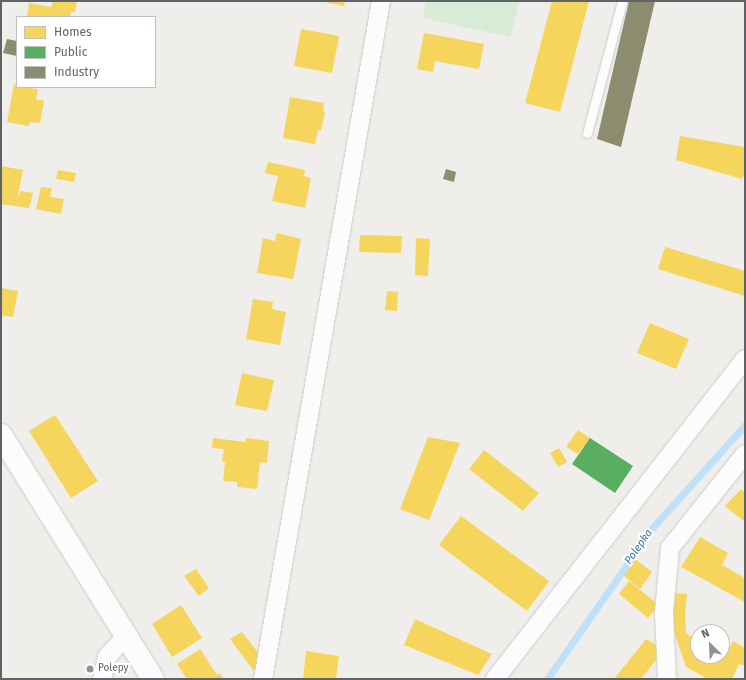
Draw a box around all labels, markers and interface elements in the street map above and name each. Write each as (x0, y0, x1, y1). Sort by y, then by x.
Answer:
legend (16, 16, 156, 88)
text: Homes (54, 25, 92, 39)
text: Public (54, 45, 87, 59)
text: Industry (54, 65, 99, 79)
water label: Polepka (622, 527, 656, 567)
north arrow (690, 624, 730, 664)
text: N (699, 626, 711, 641)
place label: Polepy (98, 663, 128, 675)
marker: Polepy (85, 664, 95, 674)

